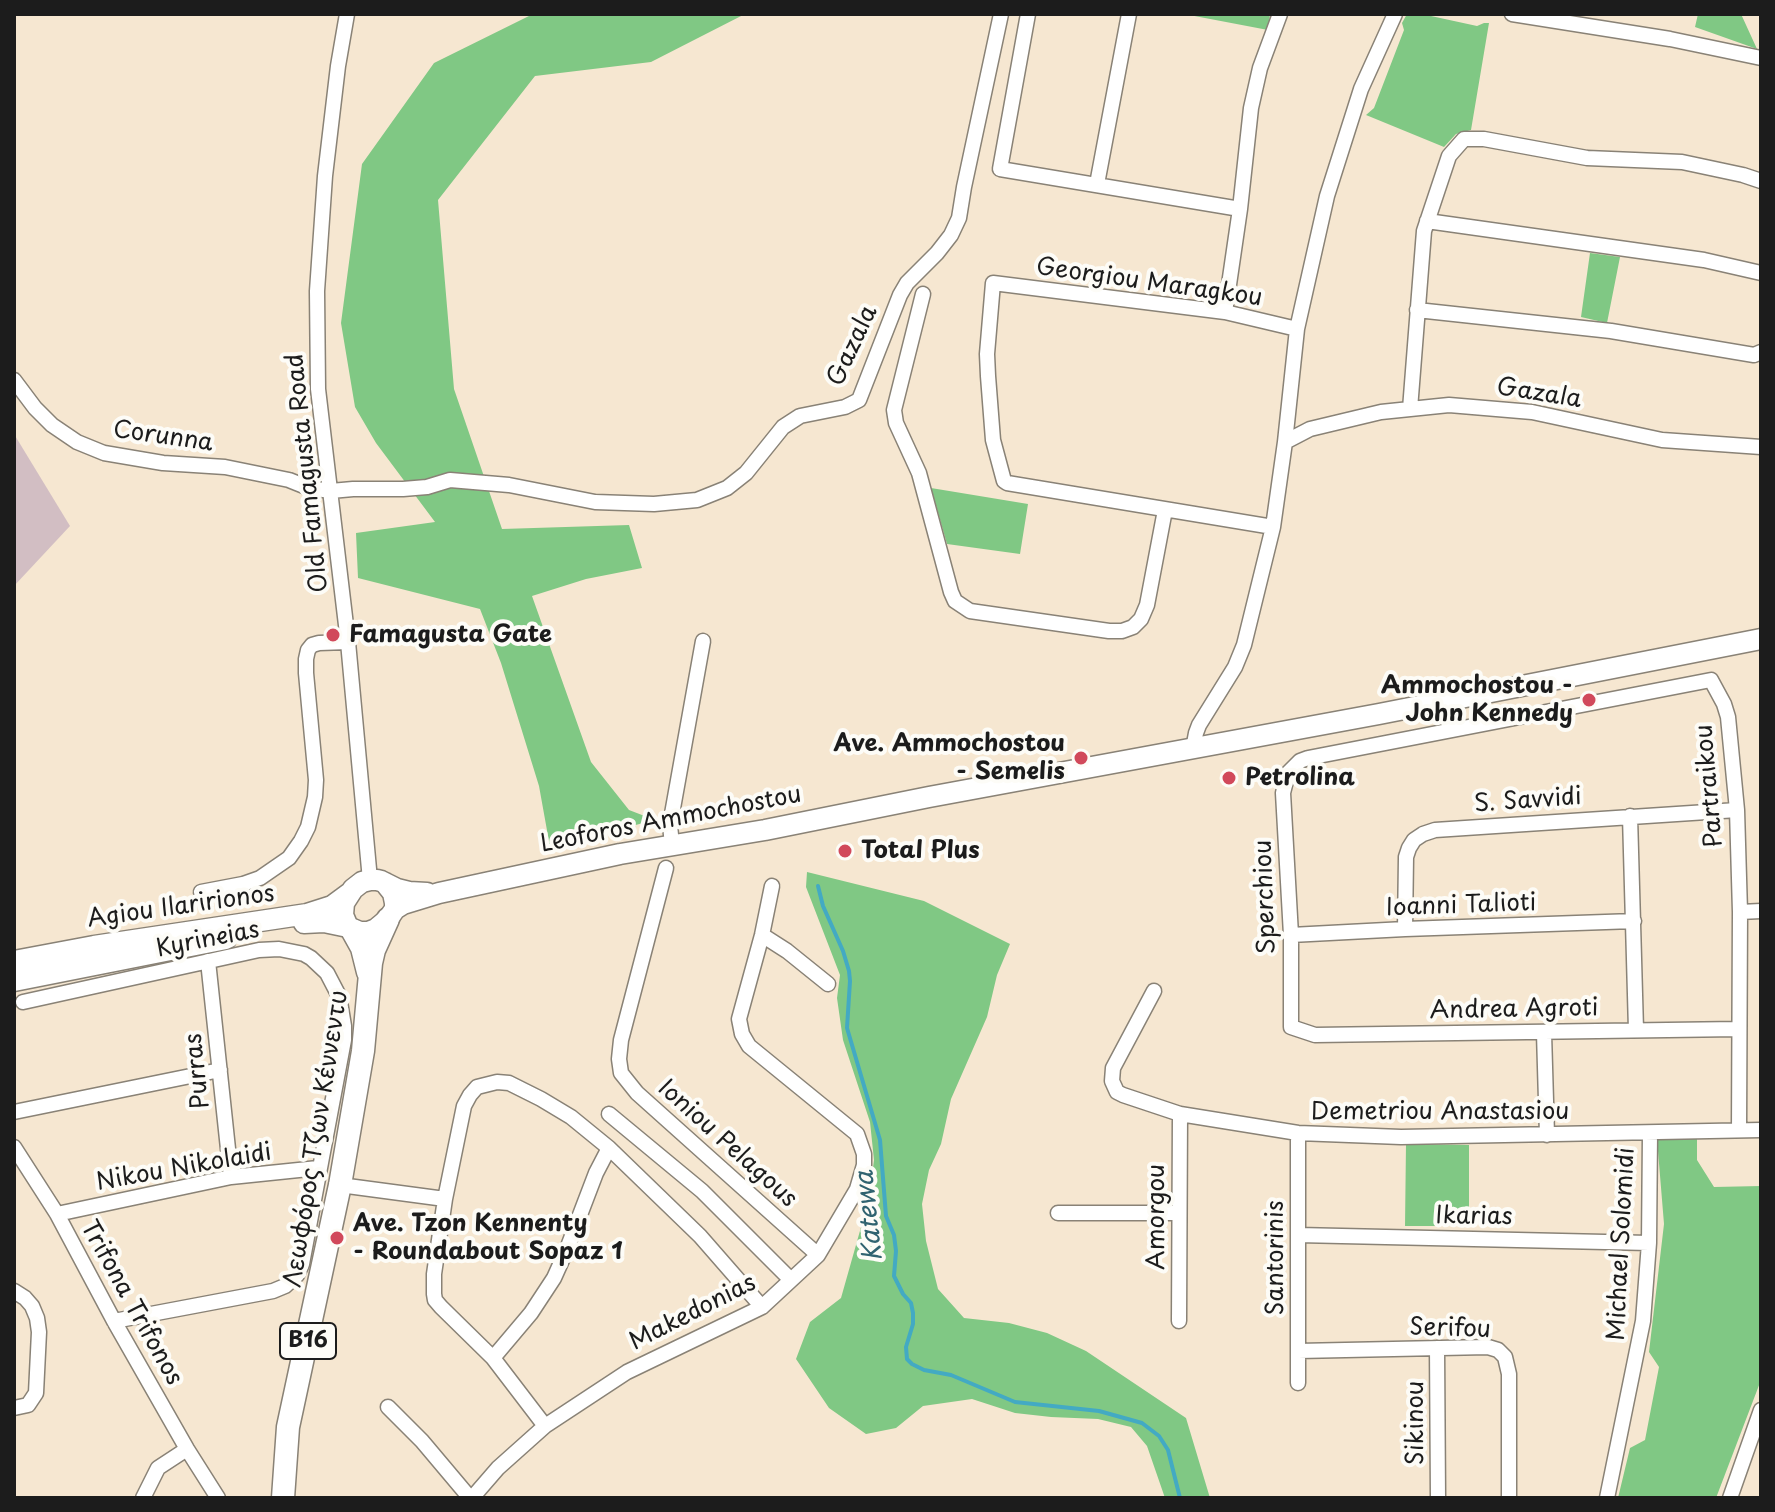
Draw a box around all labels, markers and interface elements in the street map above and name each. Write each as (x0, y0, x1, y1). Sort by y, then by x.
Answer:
street label: Georgiou Maragkou (1034, 253, 1264, 313)
street label: Gazala (822, 301, 884, 391)
street label: Old Famagusta Road (281, 352, 335, 594)
street label: Gazala (1495, 373, 1583, 415)
street label: Corunna (111, 416, 215, 458)
place label: Famagusta Gate (349, 621, 552, 649)
marker: Famagusta Gate (324, 626, 342, 644)
place label: Ammochostou - John Kennedy (1381, 672, 1573, 728)
marker: Ammochostou - John Kennedy (1580, 691, 1598, 709)
street label: Partraikou (1690, 723, 1730, 849)
place label: Ave. Ammochostou - Semelis (834, 730, 1065, 786)
marker: Ave. Ammochostou - Semelis (1072, 749, 1090, 767)
place label: Petrolina (1245, 764, 1355, 792)
marker: Petrolina (1220, 769, 1238, 787)
street label: Leoforos Ammochostou (538, 781, 804, 859)
street label: S. Savvidi (1473, 783, 1583, 819)
place label: Total Plus (861, 837, 980, 865)
street label: Sperchiou (1250, 839, 1282, 955)
marker: Total Plus (836, 842, 854, 860)
street label: Agiou Ilaririonos (85, 880, 277, 934)
street label: Ioanni Talioti (1385, 889, 1537, 923)
street label: Kyrineias (154, 916, 262, 964)
street label: Λεωφόρος Τζων Κέννεντυ (279, 988, 355, 1290)
street label: Andrea Agroti (1429, 994, 1599, 1026)
street label: Purras (180, 1032, 216, 1110)
street label: Ioniou Pelagous (652, 1074, 802, 1214)
street label: Demetriou Anastasiou (1311, 1098, 1569, 1126)
street label: Nikou Nikolaidi (94, 1138, 274, 1198)
street label: Michael Solomidi (1603, 1147, 1641, 1341)
street label: Amorgou (1143, 1164, 1171, 1270)
water label: Katewa (850, 1169, 890, 1263)
street label: Santorinis (1262, 1200, 1290, 1316)
street label: Ikarias (1435, 1202, 1513, 1232)
place label: Ave. Tzon Kennenty - Roundabout Sopaz 1 (353, 1210, 623, 1266)
street label: Trifona Trifonos (74, 1216, 188, 1390)
marker: Ave. Tzon Kennenty - Roundabout Sopaz 1 (328, 1229, 346, 1247)
street label: Makedonias (625, 1269, 761, 1357)
street label: Serifou (1409, 1313, 1491, 1345)
road number: B16 (280, 1323, 336, 1359)
street label: Sikinou (1402, 1381, 1430, 1465)

